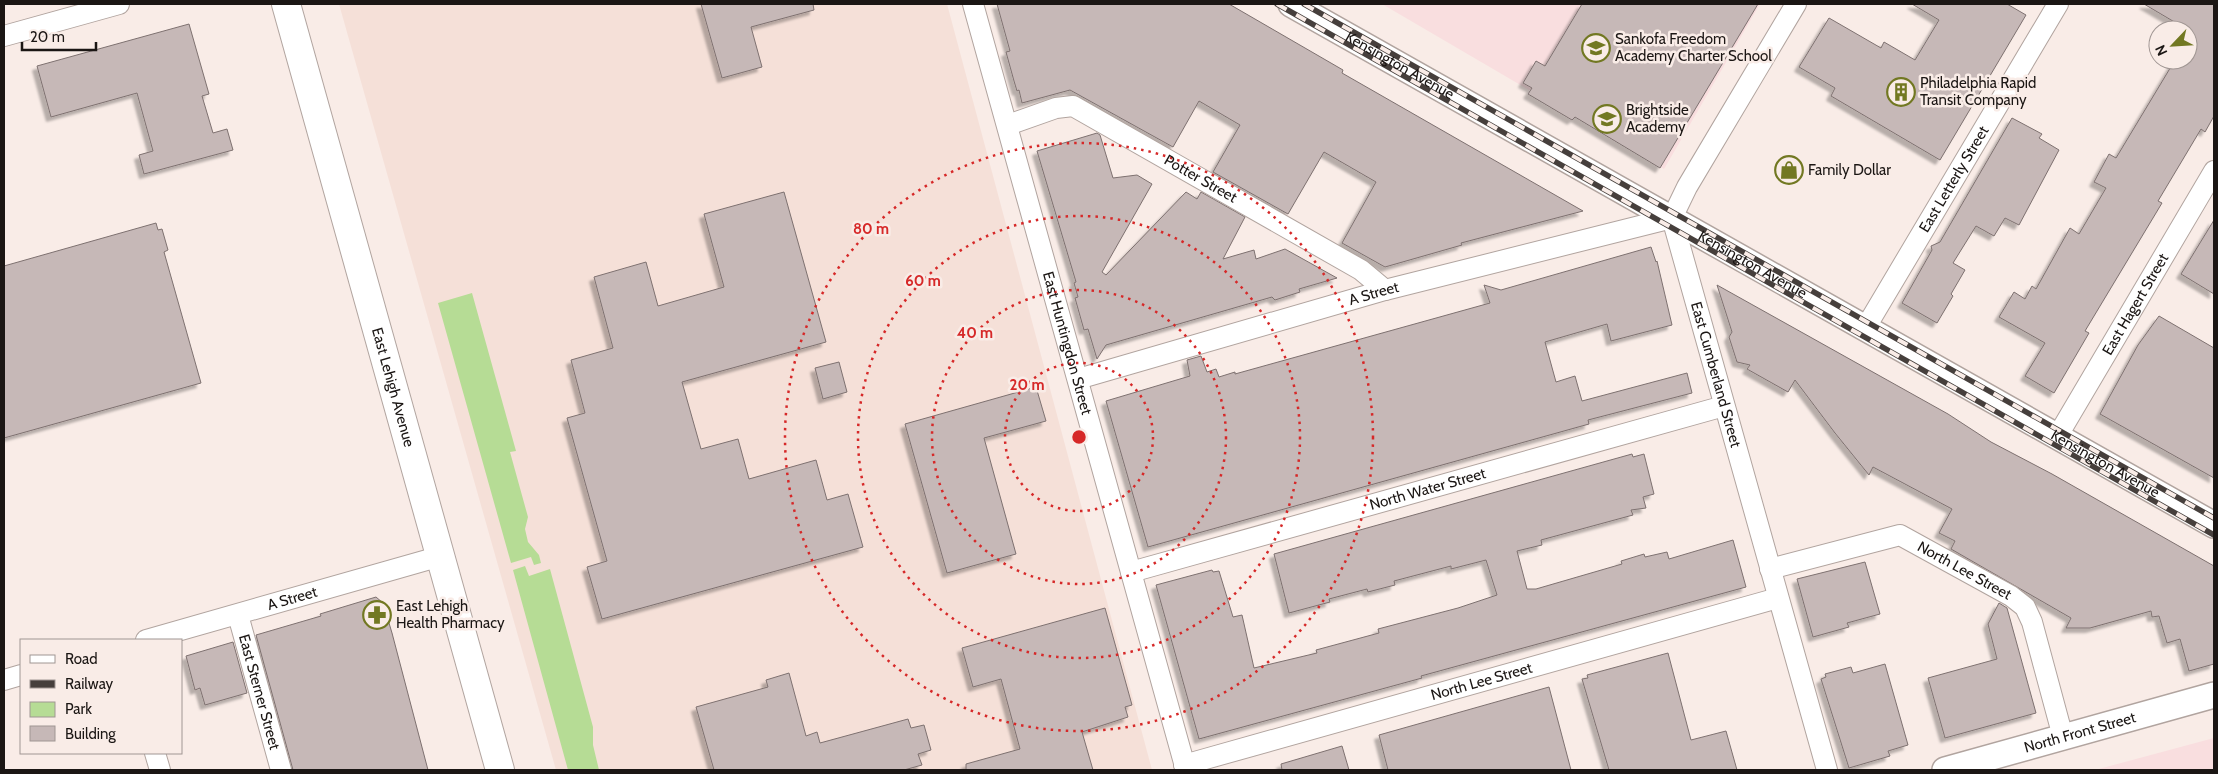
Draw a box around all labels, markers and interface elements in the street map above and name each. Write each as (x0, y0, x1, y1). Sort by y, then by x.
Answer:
scale bar (22, 20, 96, 52)
north arrow (2148, 20, 2198, 70)
text: 20 m (30, 28, 65, 46)
street label: Kensington Avenue (1342, 28, 1458, 103)
place label: Sankofa Freedom Academy Charter School (1615, 30, 1772, 65)
school or university icon: Sankofa Freedom Academy Charter School (1581, 33, 1611, 63)
text: N (2151, 42, 2171, 59)
place label: Philadelphia Rapid Transit Company (1920, 74, 2036, 109)
building icon: Philadelphia Rapid Transit Company (1886, 77, 1916, 107)
place label: Brightside Academy (1626, 101, 1689, 136)
school or university icon: Brightside Academy (1592, 104, 1622, 134)
street label: East Letterly Street (1915, 123, 1992, 236)
street label: Potter Street (1161, 151, 1240, 207)
shop icon: Family Dollar (1774, 155, 1804, 185)
place label: Family Dollar (1808, 161, 1891, 179)
text: 80 m (853, 220, 889, 238)
street label: Kensington Avenue (1695, 227, 1810, 302)
street label: East Hagert Street (2098, 250, 2172, 358)
street label: East Huntingdon Street (1039, 270, 1096, 417)
text: 60 m (905, 272, 941, 290)
street label: A Street (1347, 278, 1401, 309)
street label: East Cumberland Street (1687, 300, 1745, 449)
text: 40 m (957, 324, 993, 342)
street label: East Lehigh Avenue (368, 326, 418, 449)
text: 20 m (1010, 376, 1044, 394)
street label: Kensington Avenue (2048, 426, 2163, 502)
centre of rings (1070, 428, 1088, 446)
street label: North Water Street (1367, 464, 1488, 514)
street label: North Lee Street (1914, 537, 2015, 604)
street label: A Street (265, 583, 319, 614)
place label: East Lehigh Health Pharmacy (396, 597, 505, 632)
pharmacy icon: East Lehigh Health Pharmacy (362, 600, 392, 630)
street label: East Sterner Street (235, 632, 284, 752)
legend (20, 639, 182, 754)
text: Road (65, 650, 98, 668)
street label: North Lee Street (1429, 659, 1534, 704)
text: Railway (65, 675, 114, 693)
text: Park (65, 700, 92, 718)
street label: North Front Street (2022, 708, 2138, 757)
text: Building (65, 725, 116, 743)

